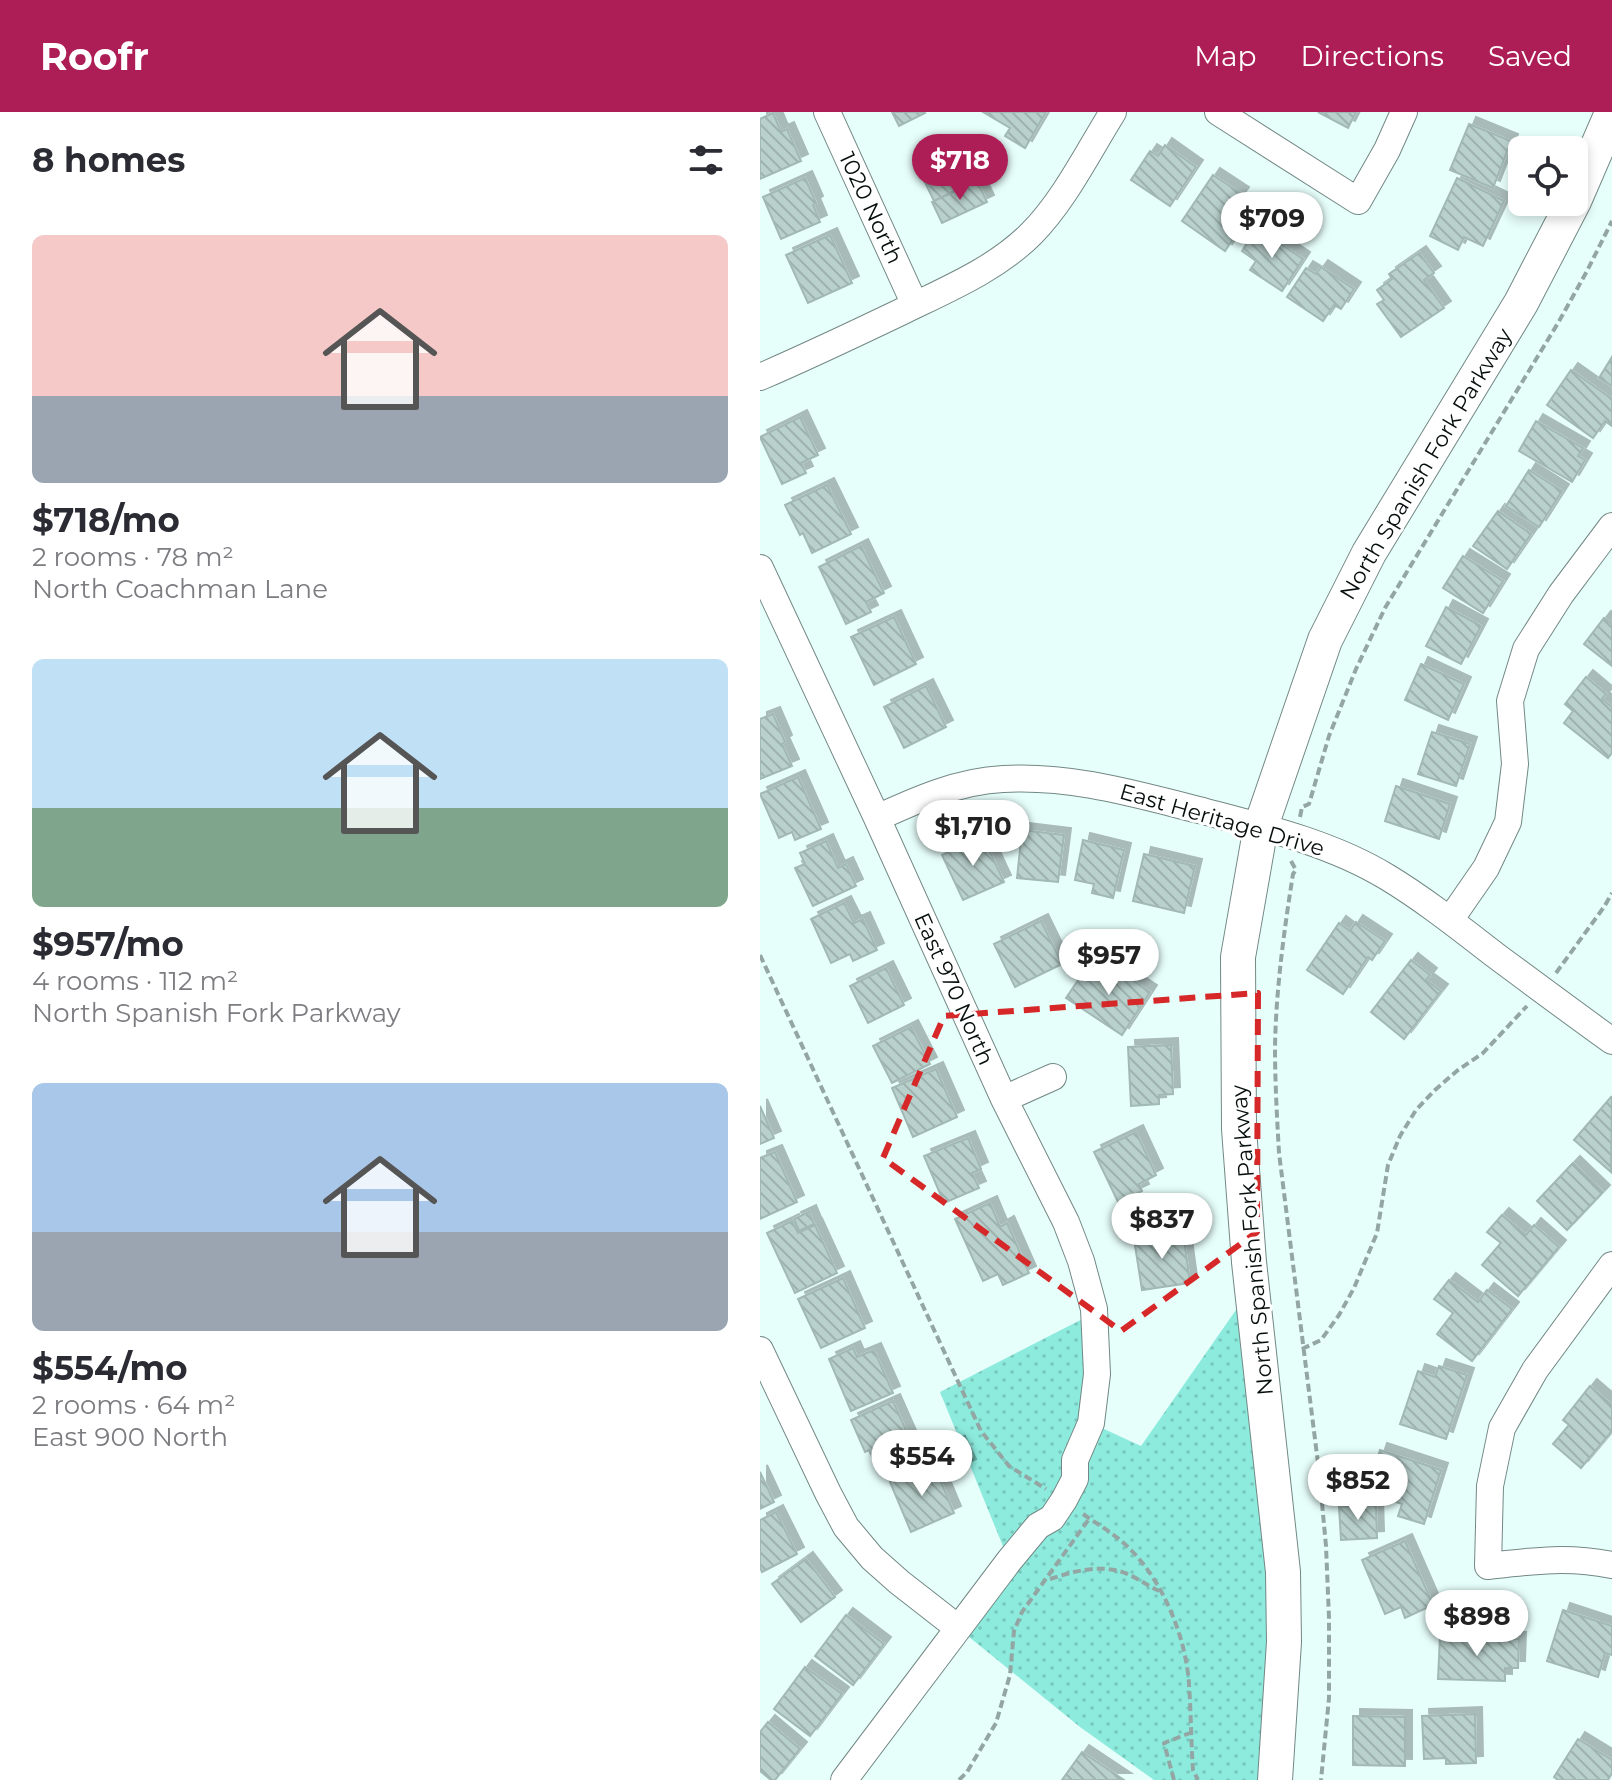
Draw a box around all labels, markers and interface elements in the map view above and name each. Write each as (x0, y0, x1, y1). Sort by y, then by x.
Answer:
text: Roofr (40, 33, 149, 80)
text: Map (1194, 39, 1256, 73)
text: Directions (1300, 39, 1444, 73)
text: Saved (1488, 39, 1572, 73)
pin: $718 (913, 134, 1007, 202)
map controls (1508, 136, 1588, 216)
button: locate (1508, 136, 1588, 216)
icon: filters (684, 138, 728, 182)
text: 8 homes (32, 139, 185, 181)
text: $718 (930, 144, 990, 176)
street label: 1020 North (833, 148, 909, 268)
pin: $709 (1225, 192, 1319, 260)
text: $709 (1239, 202, 1305, 234)
icon: home (308, 287, 452, 431)
street label: North Spanish Fork Parkway (1334, 323, 1518, 605)
text: $718/mo (32, 499, 180, 541)
text: 2 rooms · 78 m² (32, 541, 234, 573)
text: North Coachman Lane (32, 573, 328, 605)
icon: home (308, 711, 452, 855)
street label: East Heritage Drive (1117, 778, 1327, 862)
pin: $1,710 (908, 800, 1038, 868)
text: $1,710 (934, 810, 1012, 842)
street label: East 970 North (908, 909, 1000, 1069)
text: $957/mo (32, 923, 184, 965)
pin: $957 (1062, 929, 1156, 997)
text: $957 (1077, 939, 1141, 971)
text: 4 rooms · 112 m² (32, 965, 238, 997)
text: North Spanish Fork Parkway (32, 997, 401, 1029)
street label: North Spanish Fork Parkway (1225, 1083, 1279, 1397)
icon: home (308, 1135, 452, 1279)
pin: $837 (1115, 1193, 1209, 1261)
text: $837 (1129, 1203, 1195, 1235)
text: $554/mo (32, 1347, 187, 1389)
text: 2 rooms · 64 m² (32, 1389, 235, 1421)
text: East 900 North (32, 1421, 228, 1453)
pin: $554 (875, 1430, 969, 1498)
text: $554 (889, 1440, 955, 1472)
pin: $852 (1311, 1454, 1405, 1522)
text: $852 (1326, 1464, 1390, 1496)
pin: $898 (1430, 1590, 1524, 1658)
text: $898 (1443, 1600, 1511, 1632)

